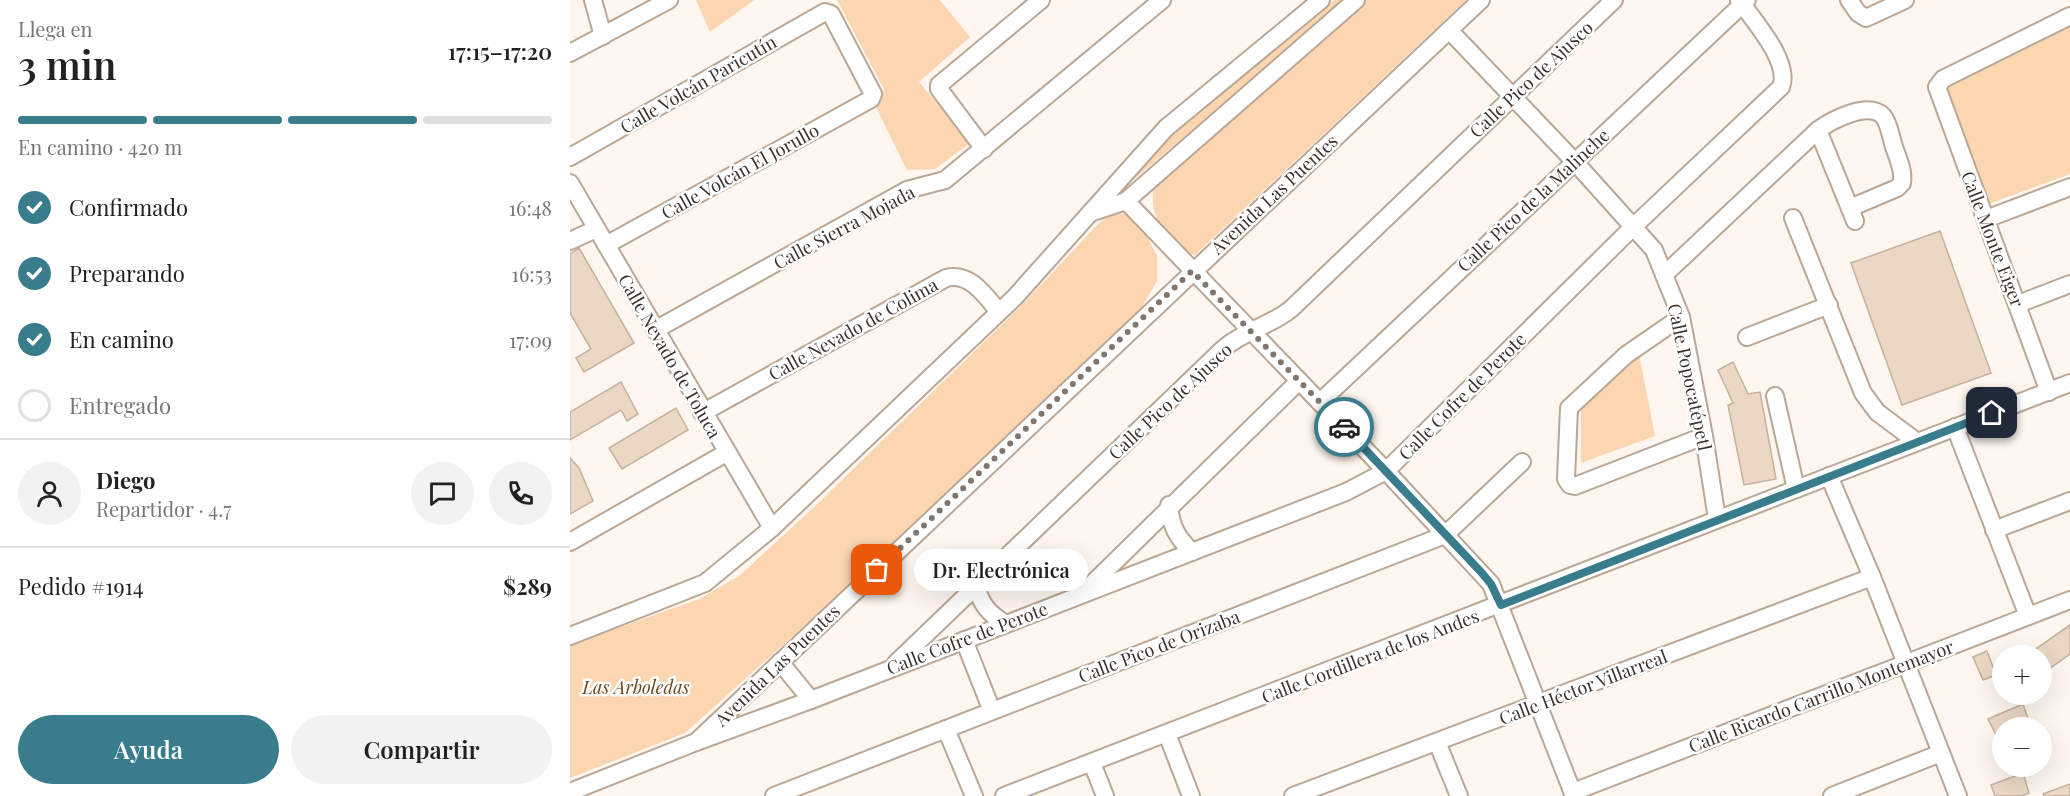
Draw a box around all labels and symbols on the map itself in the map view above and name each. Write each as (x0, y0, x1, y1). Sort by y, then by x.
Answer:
street label: Calle Pico de Ajusco (1464, 15, 1598, 143)
street label: Calle Volcán Paricutín (616, 29, 781, 139)
street label: Calle Volcán El Jorullo (657, 118, 823, 224)
street label: Calle Pico de la Malinche (1452, 123, 1614, 277)
street label: Avenida Las Puentes (1205, 129, 1343, 260)
street label: Calle Monte Eiger (1956, 168, 2030, 310)
street label: Calle Sierra Mojada (769, 180, 919, 274)
street label: Calle Nevado de Toluca (613, 269, 727, 443)
street label: Calle Nevado de Colima (764, 272, 942, 386)
street label: Calle Popocatépetl (1663, 301, 1717, 453)
street label: Calle Cofre de Perote (1393, 327, 1531, 465)
street label: Calle Pico de Ajusco (1103, 337, 1237, 465)
pin (1966, 387, 2017, 438)
courier (1314, 397, 1374, 457)
pin (851, 544, 902, 595)
callout: Dr. Electrónica (913, 549, 1087, 591)
street label: Calle Cofre de Perote (883, 596, 1051, 680)
street label: Avenida Las Puentes (709, 599, 845, 732)
street label: Calle Cordillera de los Andes (1258, 603, 1482, 709)
street label: Calle Pico de Orizaba (1075, 604, 1243, 688)
street label: Calle Ricardo Carrillo Montemayor (1685, 634, 1957, 758)
street label: Calle Héctor Villarreal (1496, 644, 1670, 730)
park label: Las Arboledas (582, 675, 690, 699)

